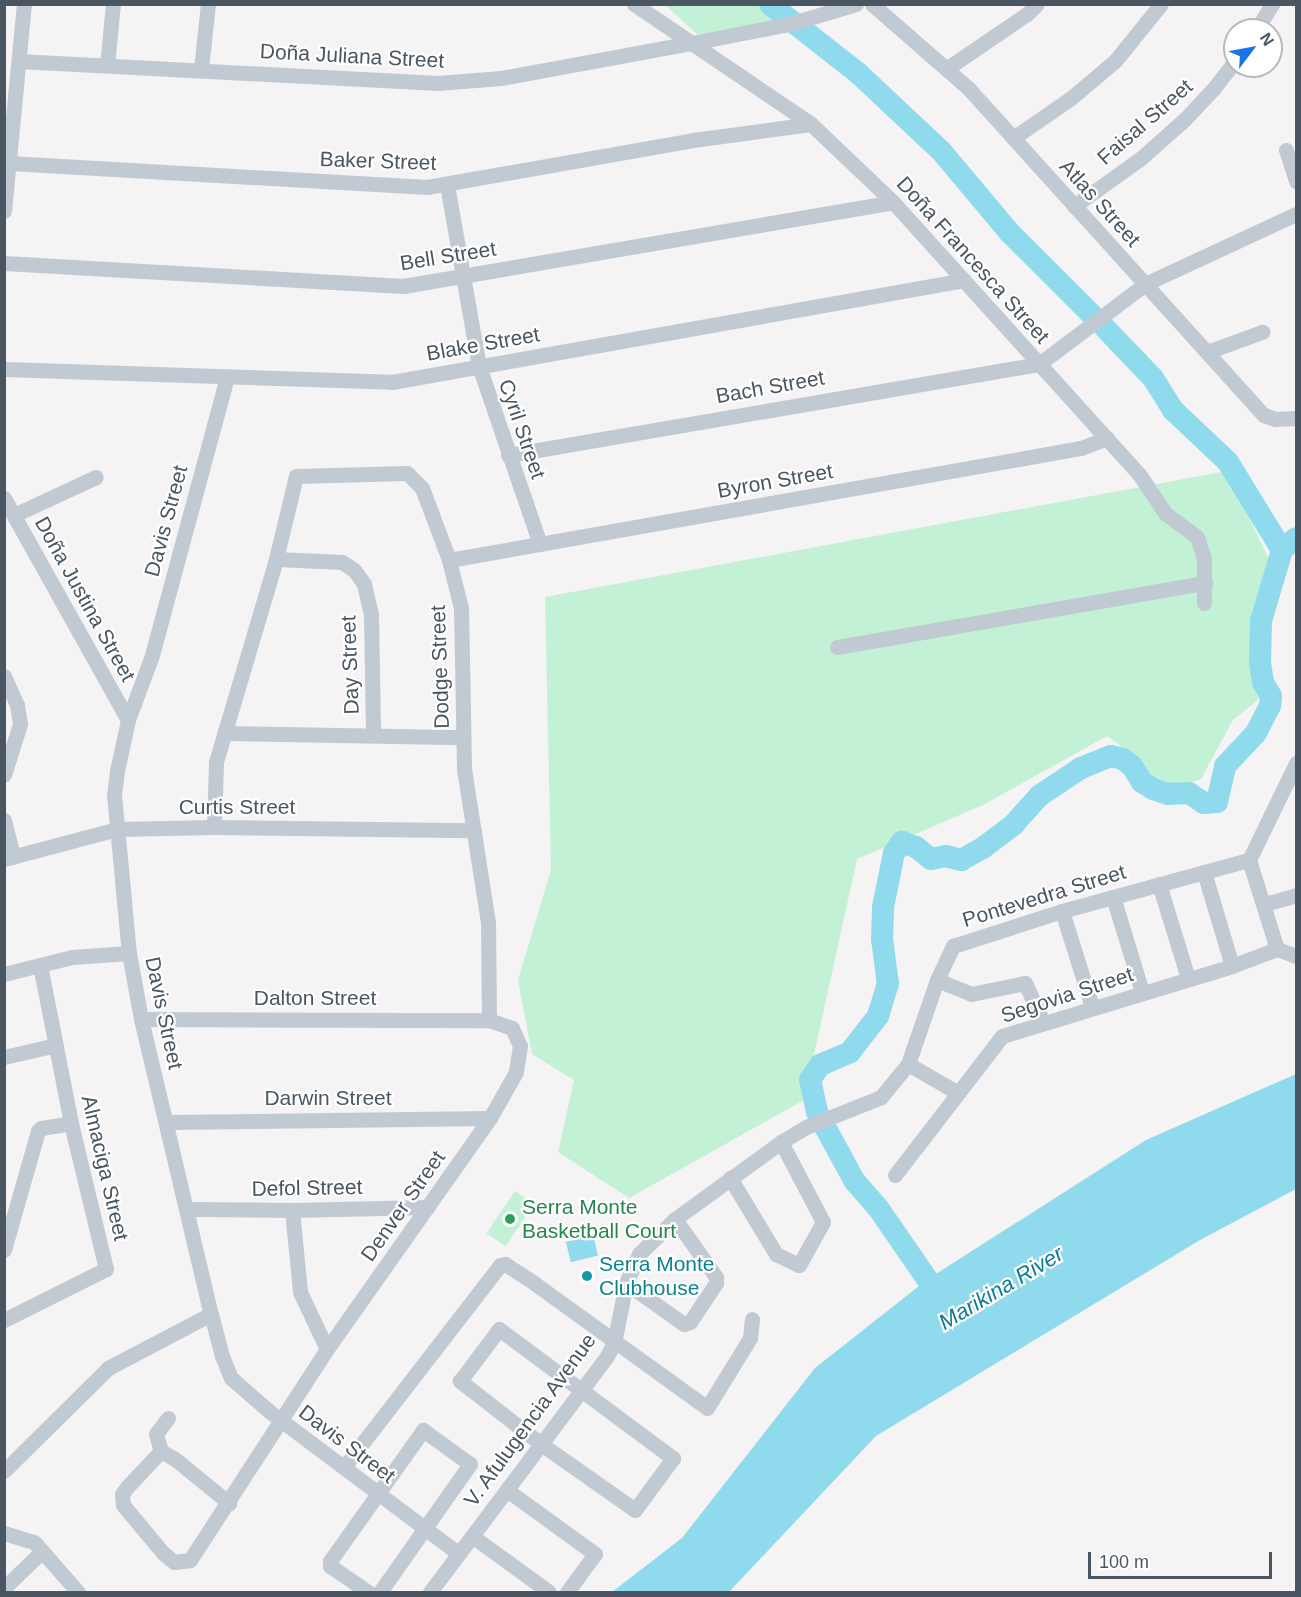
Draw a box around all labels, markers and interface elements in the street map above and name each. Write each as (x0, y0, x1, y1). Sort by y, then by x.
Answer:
north arrow (1223, 18, 1283, 78)
text: N (1257, 30, 1277, 49)
street label: Doña Juliana Street (259, 39, 445, 73)
street label: Faisal Street (1092, 74, 1198, 170)
street label: Baker Street (319, 146, 437, 176)
street label: Atlas Street (1054, 154, 1146, 252)
street label: Doña Francesca Street (891, 171, 1055, 349)
street label: Bell Street (398, 236, 498, 276)
street label: Blake Street (424, 322, 542, 366)
street label: Bach Street (714, 365, 826, 409)
street label: Cyril Street (493, 376, 551, 482)
street label: Byron Street (715, 458, 835, 504)
street label: Davis Street (139, 463, 193, 579)
street label: Doña Justina Street (29, 512, 141, 686)
street label: Dodge Street (425, 605, 455, 729)
street label: Day Street (336, 615, 364, 715)
street label: Curtis Street (179, 794, 295, 820)
street label: Pontevedra Street (959, 859, 1129, 933)
street label: Davis Street (140, 954, 188, 1072)
street label: Segovia Street (998, 962, 1136, 1028)
street label: Dalton Street (254, 985, 376, 1011)
street label: Darwin Street (264, 1085, 392, 1111)
street label: Almaciga Street (76, 1093, 134, 1243)
street label: Denver Street (356, 1146, 450, 1266)
street label: Defol Street (251, 1174, 363, 1202)
place label: Serra Monte Basketball Court (522, 1194, 676, 1244)
marker: Serra Monte Basketball Court (503, 1212, 517, 1226)
water label: Marikina River (934, 1240, 1068, 1336)
place label: Serra Monte Clubhouse (599, 1251, 715, 1301)
marker: Serra Monte Clubhouse (580, 1269, 594, 1283)
street label: V. Afulugencia Avenue (458, 1328, 602, 1512)
street label: Davis Street (294, 1400, 400, 1488)
scale bar (1091, 1540, 1276, 1578)
text: 100 m (1099, 1552, 1149, 1572)

